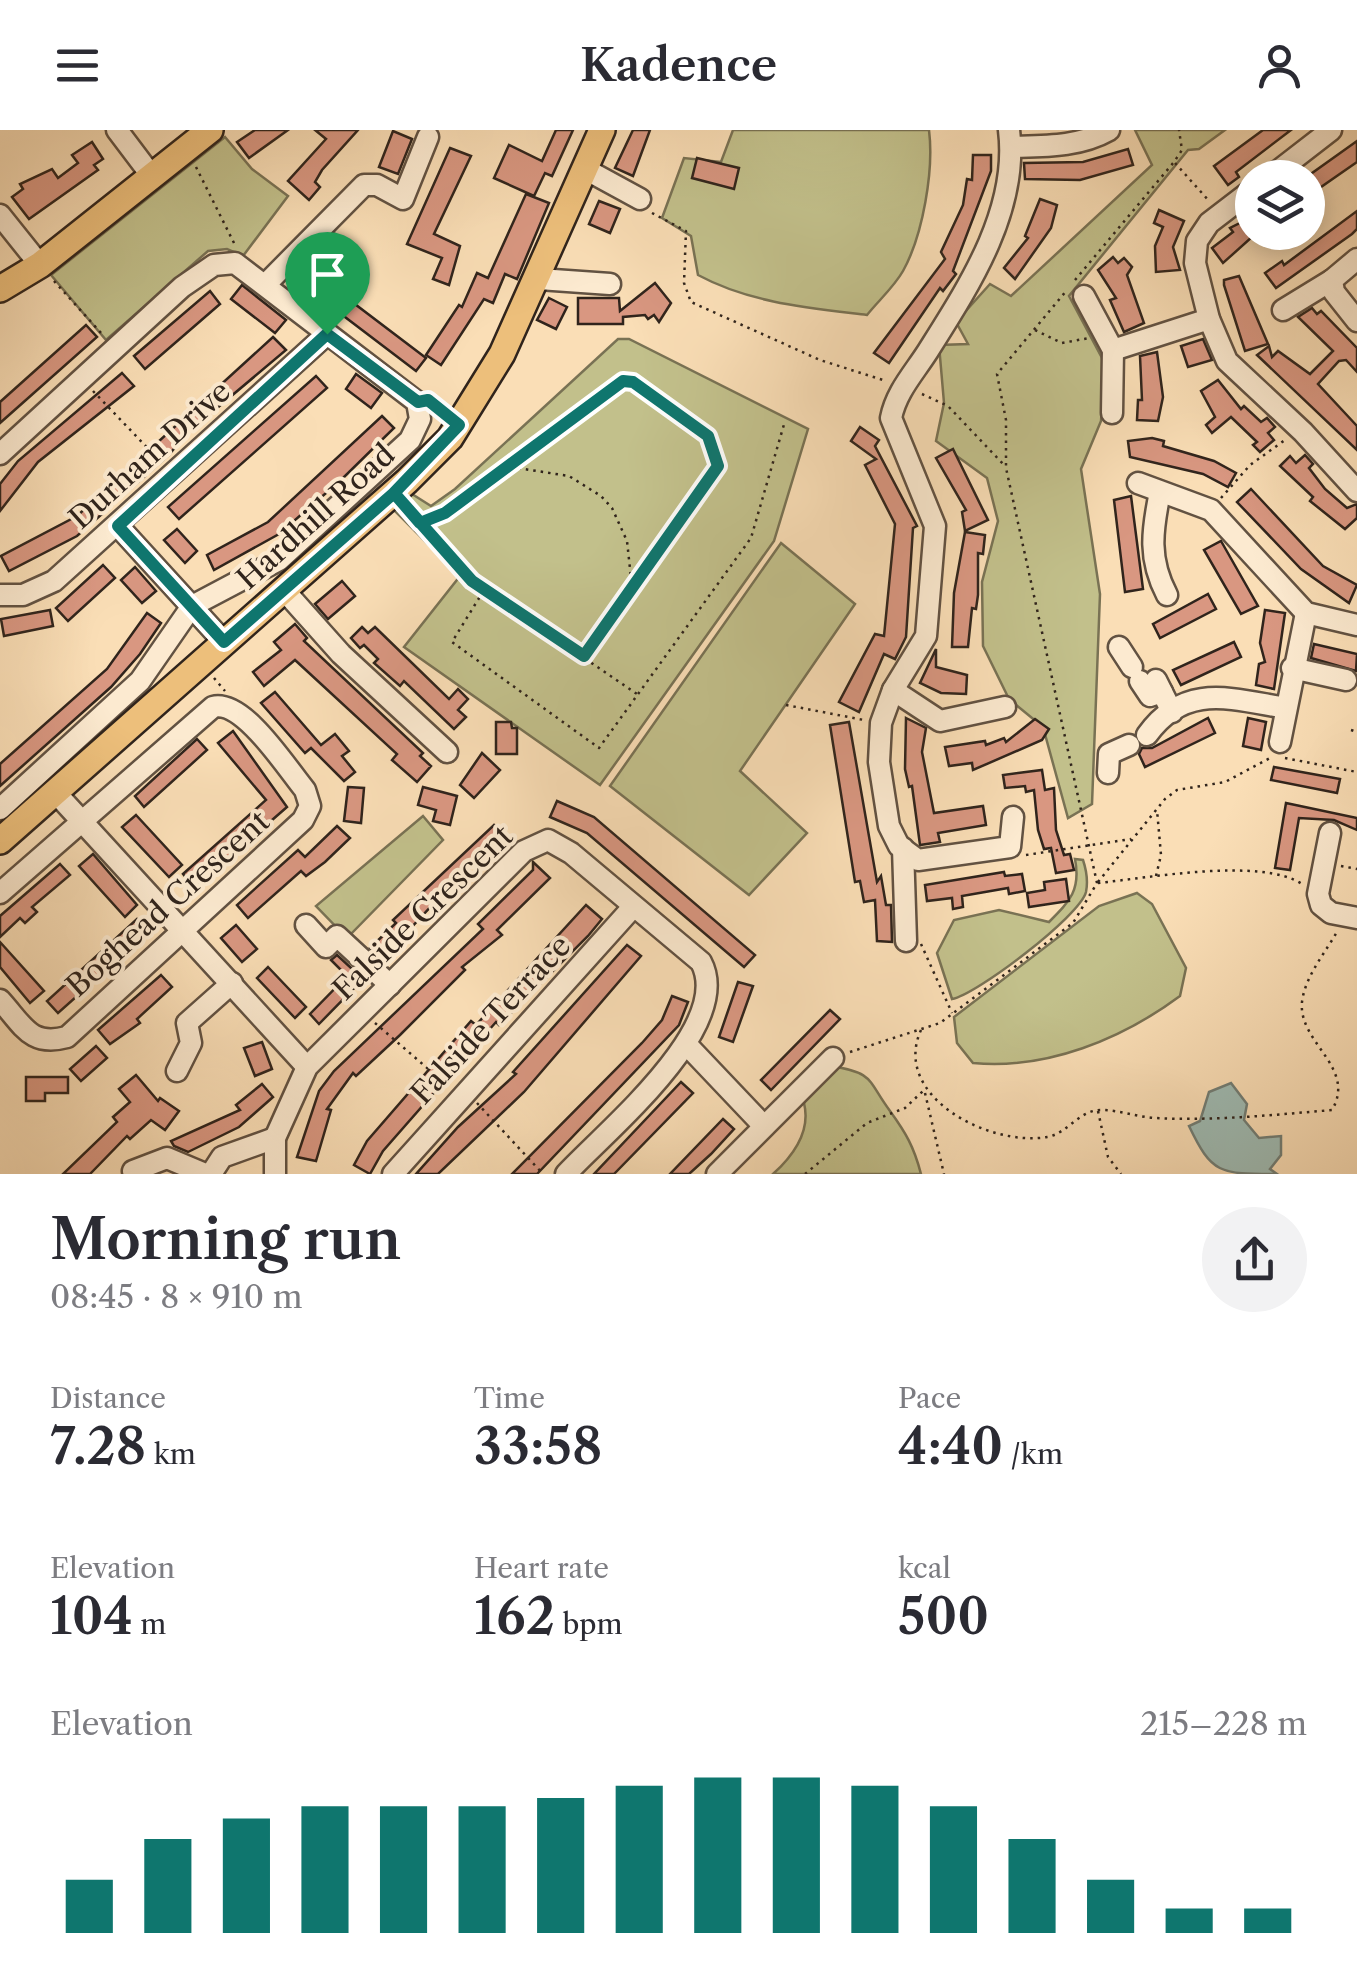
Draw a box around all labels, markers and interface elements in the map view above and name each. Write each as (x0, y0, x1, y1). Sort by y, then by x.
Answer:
text: Kadence (580, 37, 777, 93)
icon: menu (50, 38, 105, 93)
icon: person (1252, 38, 1307, 93)
map controls (1235, 160, 1325, 250)
button: layers (1235, 160, 1325, 250)
pin (285, 232, 370, 335)
icon: arrive (300, 247, 355, 302)
street label: Durham Drive (62, 373, 238, 537)
street label: Hardhill Road (229, 436, 402, 597)
street label: Boghead Crescent (59, 803, 277, 1004)
street label: Falside Crescent (325, 817, 521, 1008)
street label: Falside Terrace (403, 927, 578, 1112)
text: Morning run (50, 1206, 401, 1273)
button: share (1202, 1207, 1307, 1312)
text: 08:45 · 8 × 910 m (50, 1277, 302, 1316)
text: Distance (50, 1381, 166, 1415)
text: Time (474, 1381, 545, 1415)
text: Pace (898, 1381, 961, 1415)
text: 7.28 (50, 1415, 146, 1477)
text: 33:58 (474, 1415, 602, 1477)
text: 4:40 (898, 1415, 1003, 1477)
text: km (146, 1437, 196, 1471)
text: /km (1003, 1437, 1063, 1471)
text: Elevation (50, 1551, 175, 1585)
text: Heart rate (474, 1551, 609, 1585)
text: kcal (898, 1551, 951, 1585)
text: 104 (50, 1585, 133, 1647)
text: 162 (474, 1585, 555, 1647)
text: 500 (898, 1585, 989, 1647)
text: m (133, 1607, 166, 1641)
text: bpm (555, 1607, 623, 1641)
text: Elevation (50, 1704, 193, 1743)
text: 215–228 m (1140, 1704, 1307, 1743)

